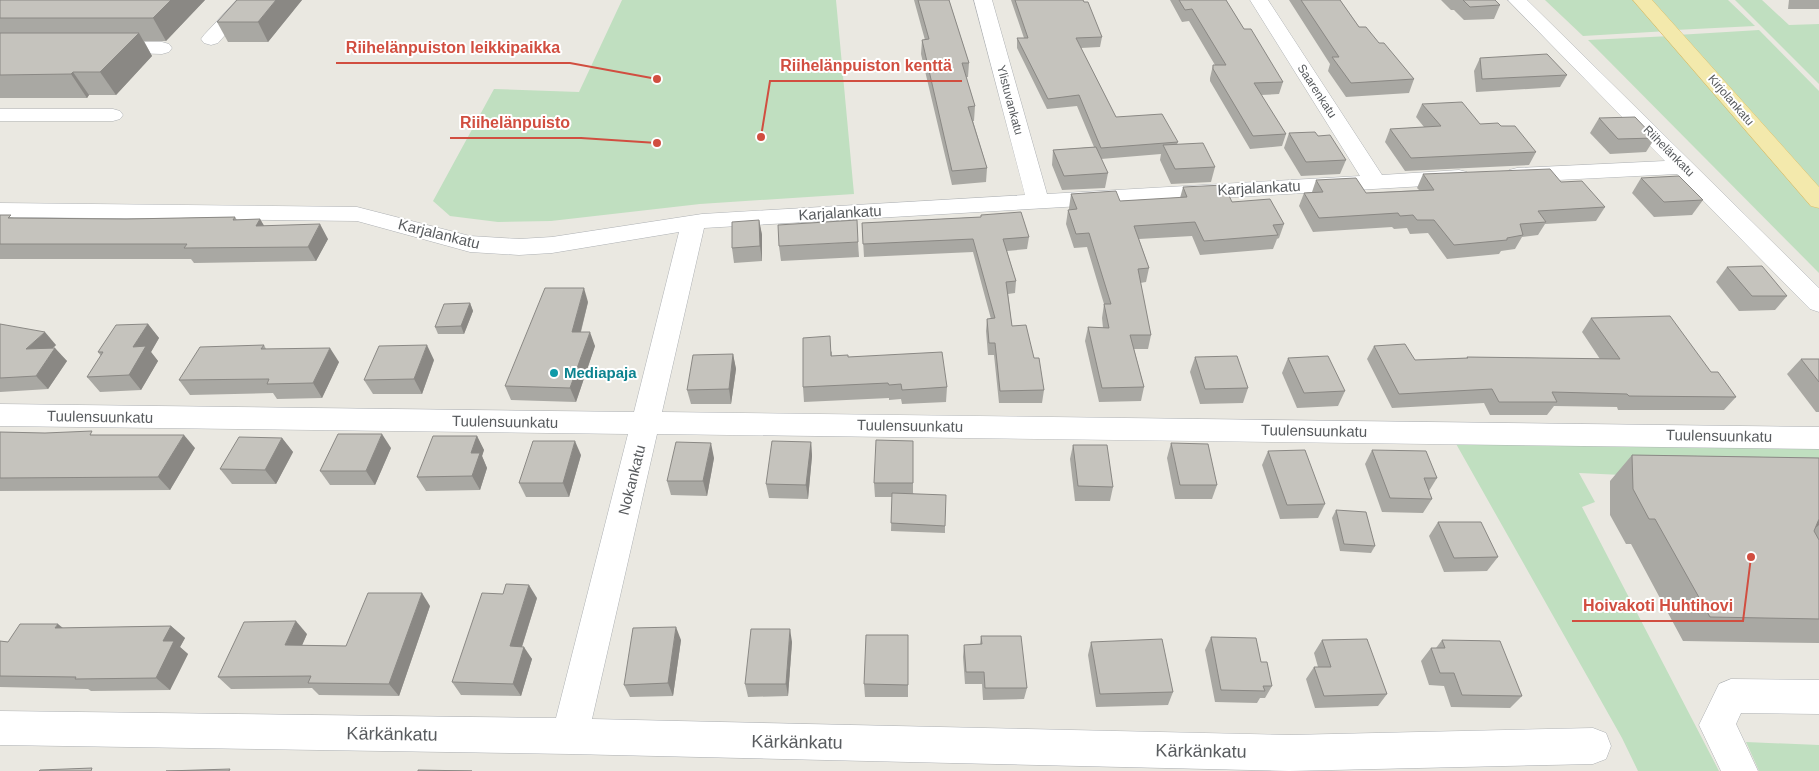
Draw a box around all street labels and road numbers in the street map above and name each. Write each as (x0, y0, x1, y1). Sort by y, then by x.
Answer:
street label: Saarenkatu (1294, 61, 1340, 121)
street label: Ylistuvankatu (994, 64, 1026, 136)
street label: Kirjolankatu (1705, 72, 1757, 128)
street label: Riihelänkatu (1641, 123, 1697, 179)
street label: Karjalankatu (1217, 177, 1301, 198)
street label: Karjalankatu (798, 202, 882, 223)
street label: Karjalankatu (397, 215, 482, 252)
street label: Tuulensuunkatu (47, 407, 153, 426)
street label: Tuulensuunkatu (452, 412, 558, 431)
street label: Tuulensuunkatu (857, 416, 963, 435)
street label: Tuulensuunkatu (1261, 421, 1367, 440)
street label: Tuulensuunkatu (1666, 426, 1772, 445)
street label: Nokankatu (615, 443, 648, 517)
street label: Kärkänkatu (346, 723, 438, 745)
street label: Kärkänkatu (751, 731, 843, 753)
street label: Kärkänkatu (1155, 740, 1247, 762)

